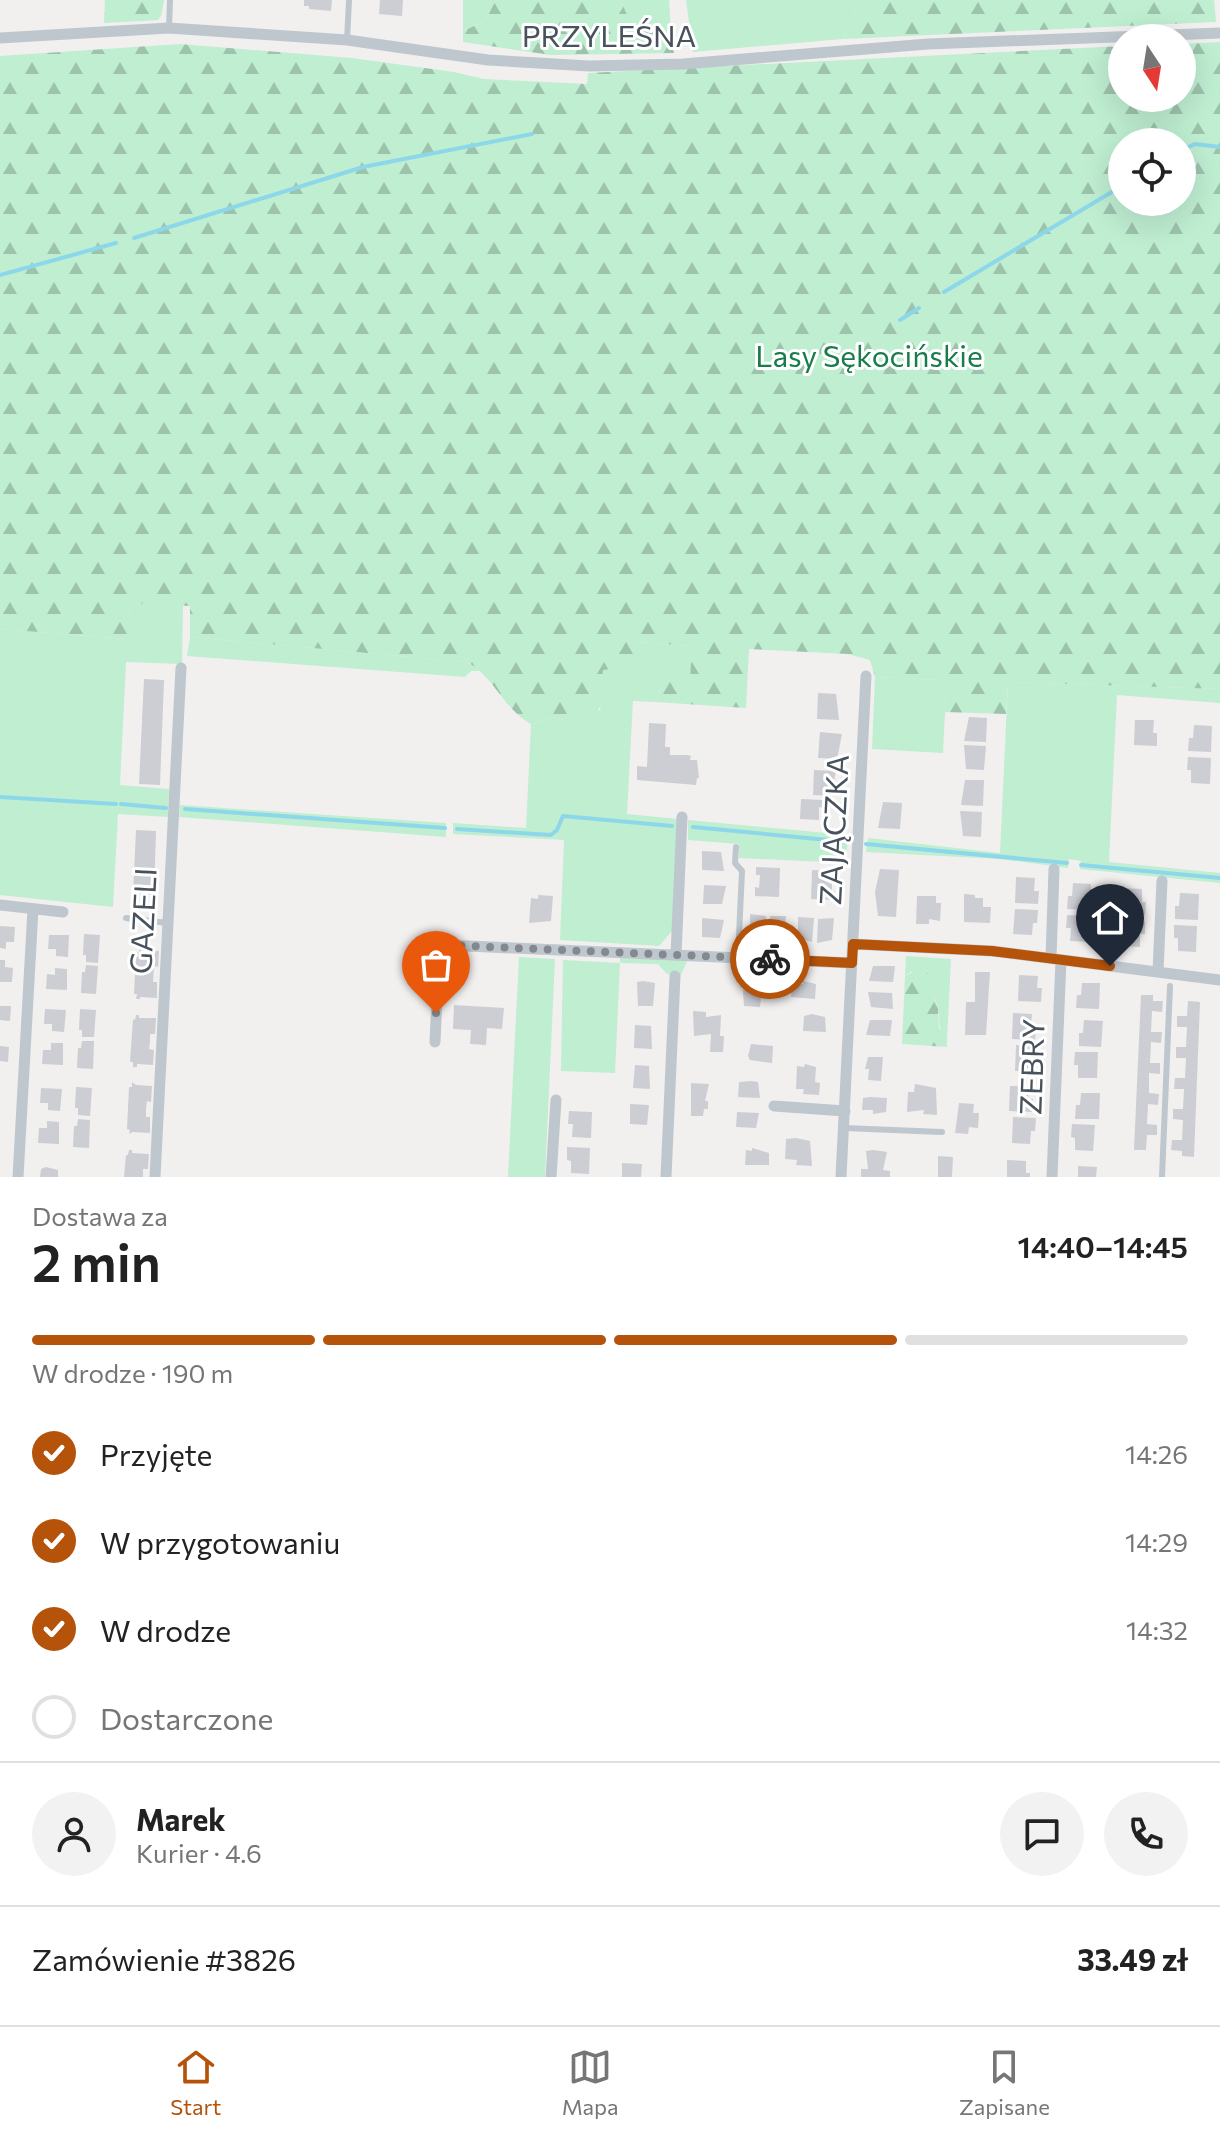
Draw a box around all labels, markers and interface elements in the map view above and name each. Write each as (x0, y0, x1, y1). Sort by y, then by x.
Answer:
street label: PRZYLEŚNA (522, 16, 696, 53)
north arrow (1108, 24, 1196, 112)
map controls (1108, 24, 1196, 216)
button: locate (1108, 128, 1196, 216)
park label: Lasy Sękocińskie (755, 336, 983, 373)
street label: ZAJĄCZKA (810, 754, 855, 906)
street label: GAZELI (120, 867, 163, 975)
pin (1076, 884, 1144, 966)
icon: home (1088, 896, 1132, 940)
courier (730, 919, 810, 999)
pin (402, 931, 470, 1013)
icon: bike (748, 937, 792, 981)
icon: bag (414, 943, 458, 987)
street label: ZEBRY (1010, 1018, 1051, 1116)
text: Dostawa za (32, 1200, 168, 1231)
text: 14:40–14:45 (1018, 1227, 1188, 1264)
text: 2 min (32, 1229, 161, 1293)
text: W drodze · 190 m (32, 1357, 233, 1388)
icon: check (32, 1431, 76, 1475)
text: Przyjęte (100, 1435, 212, 1472)
text: 14:26 (1125, 1438, 1188, 1469)
icon: check (32, 1519, 76, 1563)
text: W przygotowaniu (100, 1523, 340, 1560)
text: 14:29 (1125, 1526, 1188, 1557)
icon: check (32, 1607, 76, 1651)
text: W drodze (100, 1611, 231, 1648)
text: 14:32 (1126, 1614, 1188, 1645)
text: Dostarczone (100, 1699, 273, 1736)
button: person (32, 1792, 116, 1876)
button: chat (1000, 1792, 1084, 1876)
button: phone (1104, 1792, 1188, 1876)
text: Marek (136, 1800, 225, 1837)
text: Kurier · 4.6 (136, 1837, 262, 1868)
text: Zamówienie #3826 (32, 1940, 296, 1977)
text: 33.49 zł (1077, 1940, 1188, 1977)
tab: Start (170, 2045, 221, 2120)
tab: Mapa (562, 2045, 619, 2120)
tab: Zapisane (959, 2045, 1050, 2120)

